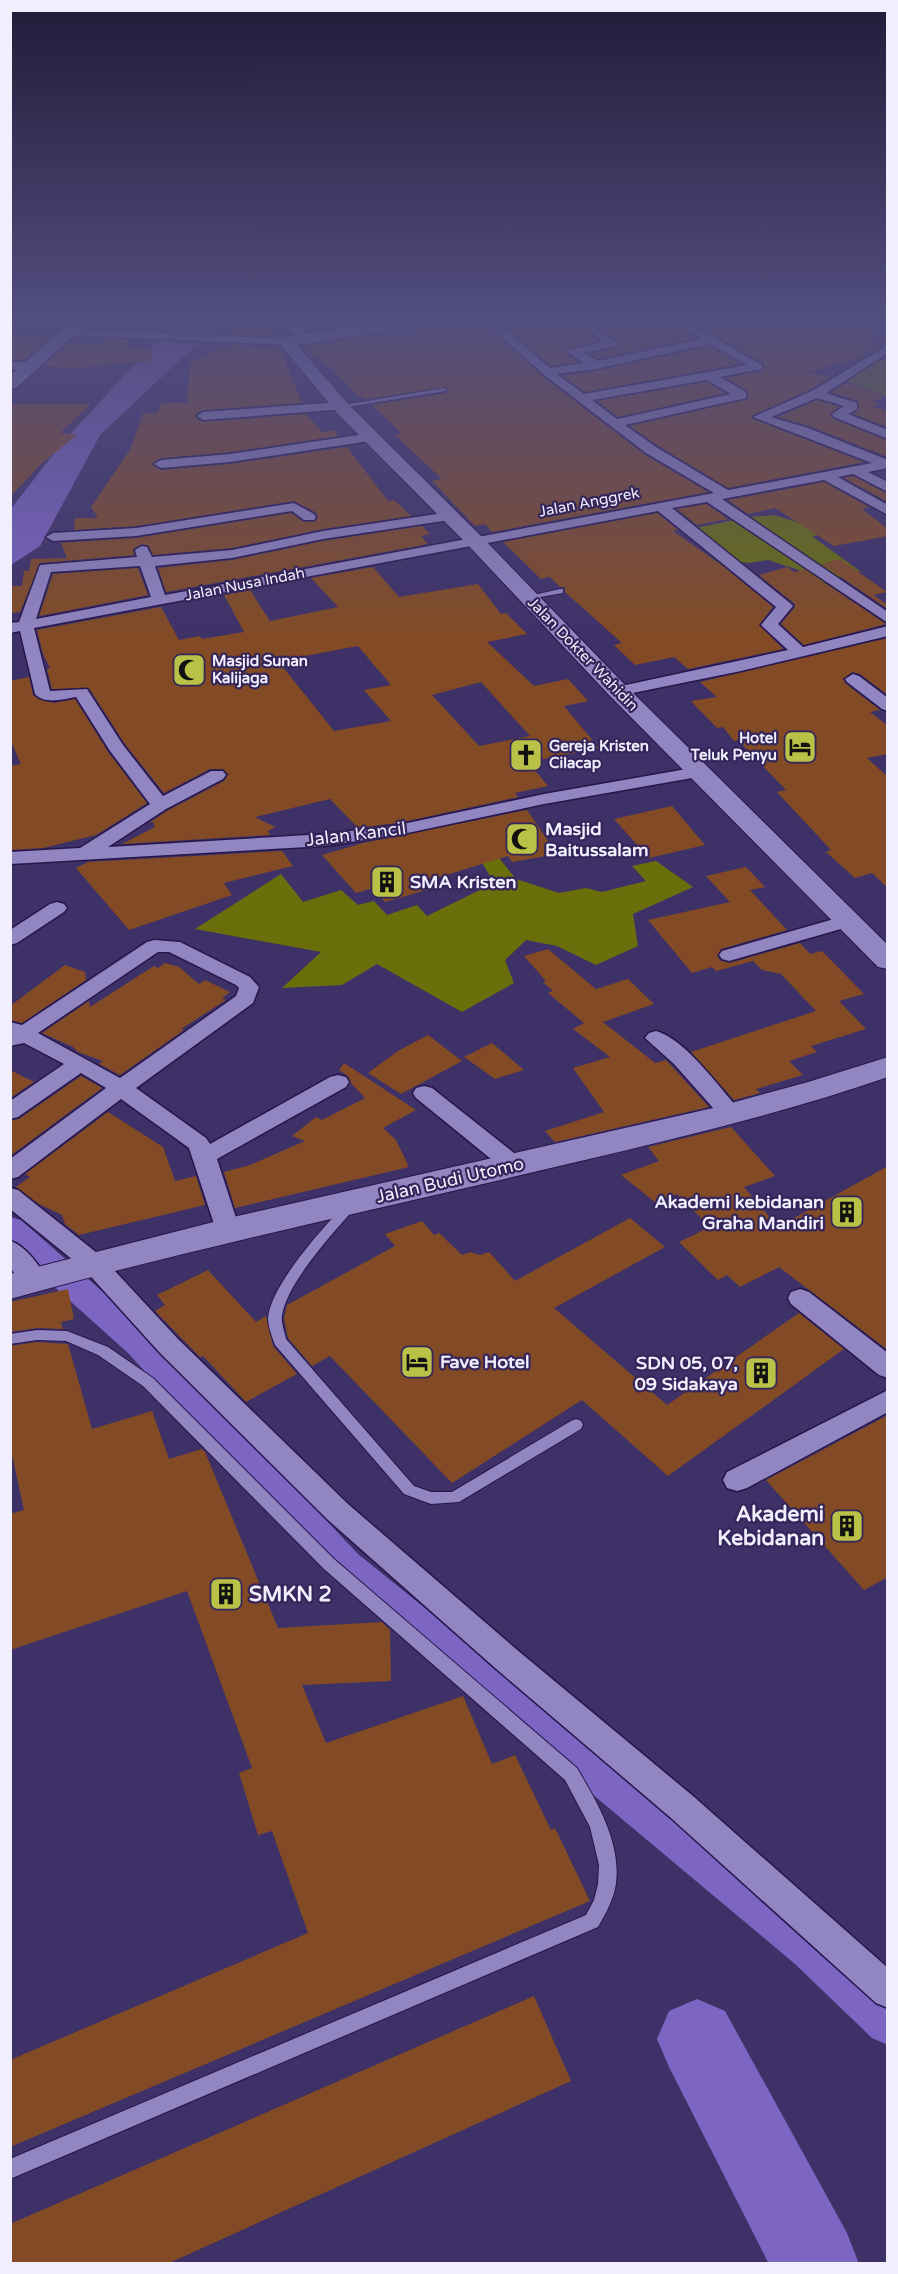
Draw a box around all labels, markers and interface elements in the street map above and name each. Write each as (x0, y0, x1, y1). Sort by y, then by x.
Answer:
street label: Jalan Anggrek (537, 483, 641, 521)
street label: Jalan Nusa Indah (184, 564, 306, 604)
street label: Jalan Dokter Wahidin (524, 593, 642, 715)
mosque icon: Masjid Sunan Kalijaga (171, 652, 207, 688)
place label: Masjid Sunan Kalijaga (212, 652, 308, 688)
place label: Hotel Teluk Penyu (690, 729, 777, 765)
hotel icon: Hotel Teluk Penyu (782, 729, 818, 765)
church icon: Gereja Kristen Cilacap (508, 737, 544, 773)
place label: Gereja Kristen Cilacap (549, 737, 649, 773)
street label: Jalan Kancil (305, 817, 407, 851)
place label: Masjid Baitussalam (545, 818, 648, 861)
mosque icon: Masjid Baitussalam (504, 821, 540, 857)
building icon: SMA Kristen (369, 864, 405, 900)
place label: SMA Kristen (410, 871, 517, 893)
street label: Jalan Budi Utomo (374, 1152, 526, 1208)
place label: Akademi kebidanan Graha Mandiri (655, 1191, 824, 1234)
building icon: Akademi kebidanan Graha Mandiri (829, 1194, 865, 1230)
hotel icon: Fave Hotel (399, 1344, 435, 1380)
place label: Fave Hotel (440, 1351, 529, 1373)
place label: SDN 05, 07, 09 Sidakaya (635, 1352, 738, 1395)
building icon: SDN 05, 07, 09 Sidakaya (743, 1355, 779, 1391)
place label: Akademi Kebidanan (717, 1502, 824, 1551)
building icon: Akademi Kebidanan (829, 1508, 865, 1544)
building icon: SMKN 2 (208, 1576, 244, 1612)
place label: SMKN 2 (249, 1582, 332, 1607)

